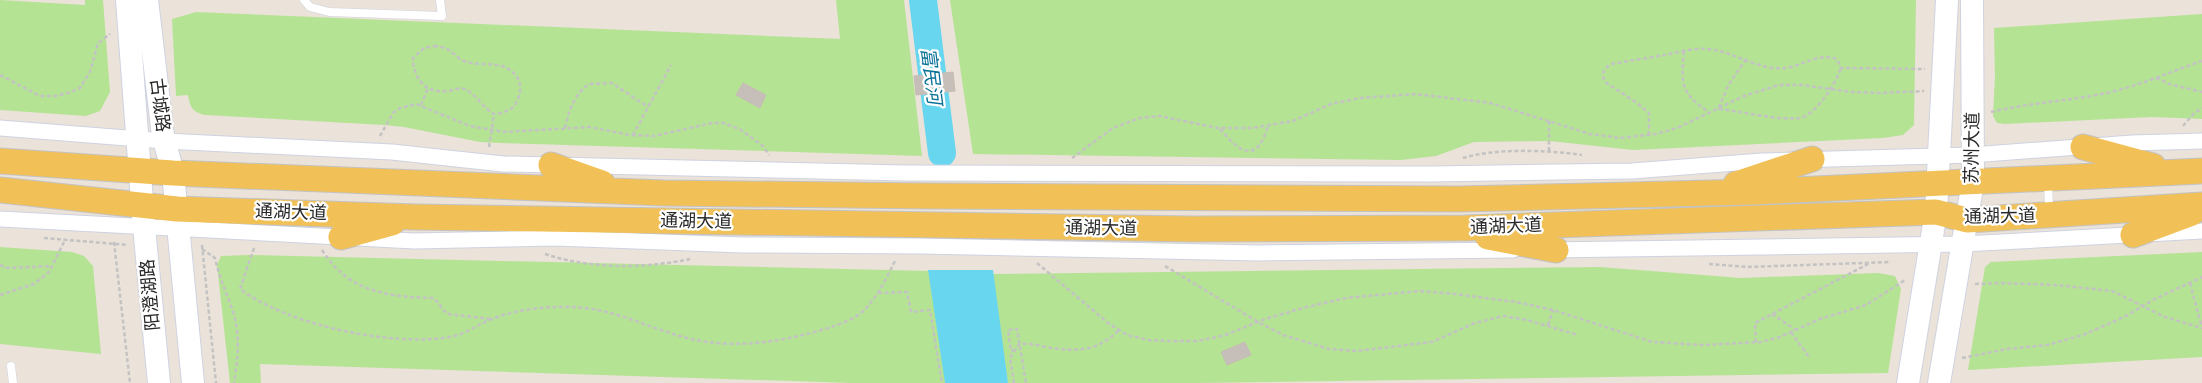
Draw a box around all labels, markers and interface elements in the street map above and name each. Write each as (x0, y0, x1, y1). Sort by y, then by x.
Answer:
water label: 富民河 (918, 46, 947, 110)
street label: 古城路 (147, 77, 174, 133)
street label: 苏州大道 (1960, 112, 1983, 184)
street label: 通湖大道 (255, 200, 327, 223)
street label: 通湖大道 (1964, 204, 2036, 227)
street label: 通湖大道 (660, 209, 732, 232)
street label: 通湖大道 (1470, 214, 1542, 237)
street label: 通湖大道 (1065, 216, 1137, 239)
street label: 阳澄湖路 (136, 258, 163, 332)

